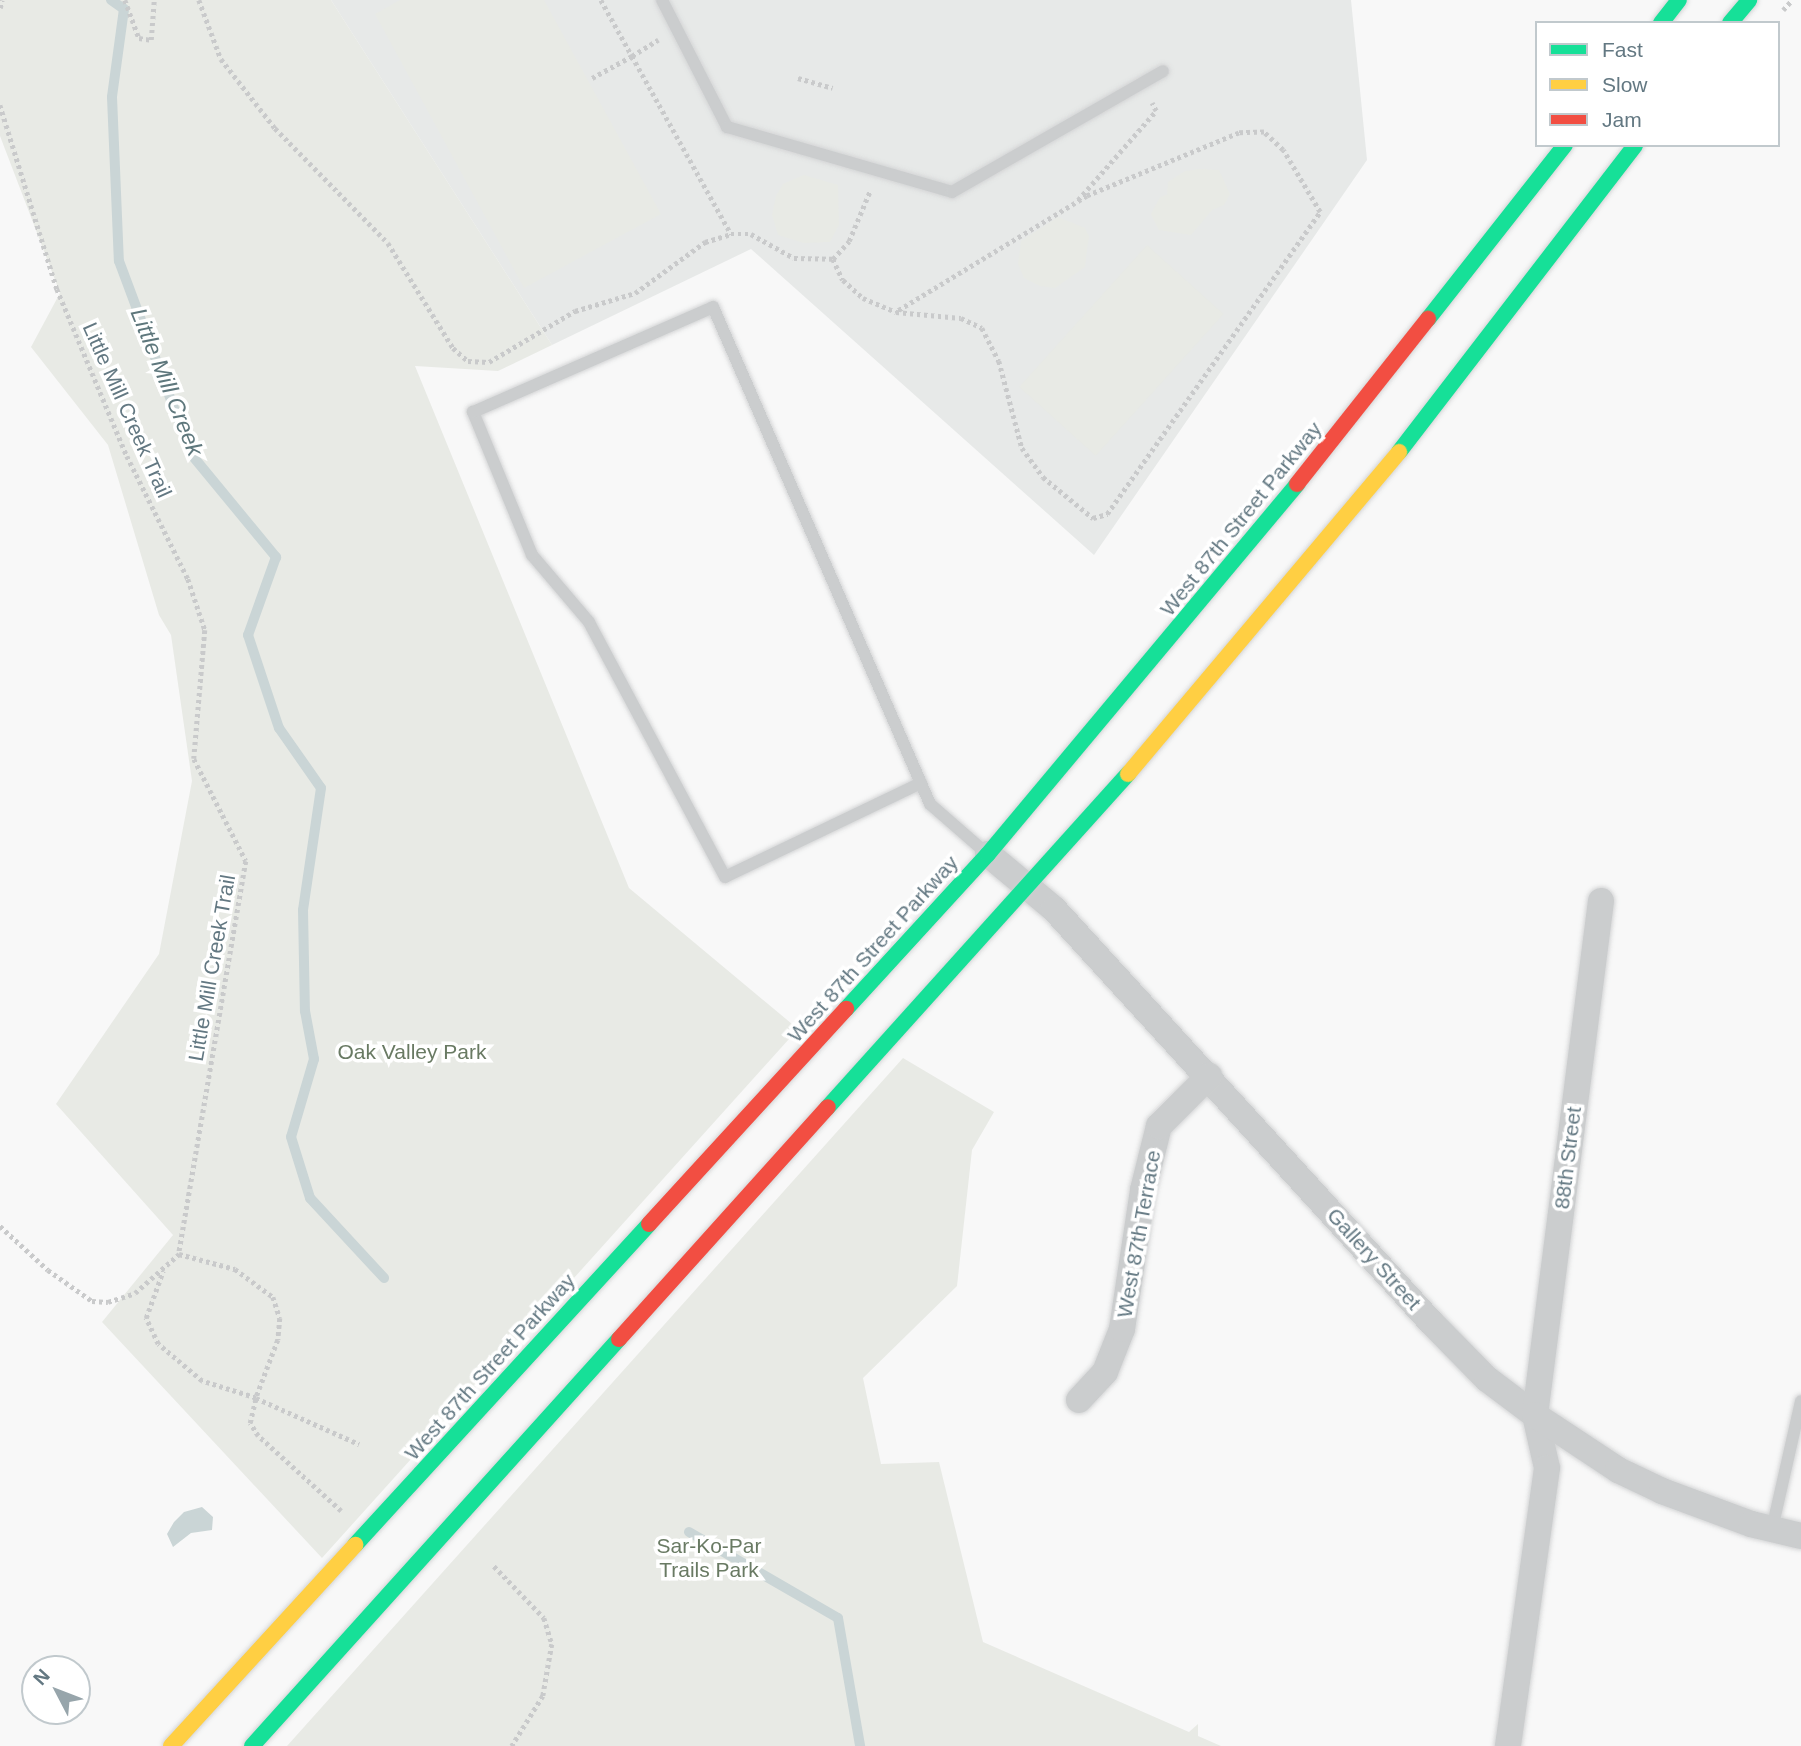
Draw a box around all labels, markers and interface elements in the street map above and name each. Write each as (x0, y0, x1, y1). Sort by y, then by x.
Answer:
legend (1535, 21, 1780, 147)
text: Fast (1602, 38, 1643, 61)
text: Slow (1602, 73, 1648, 96)
text: Jam (1602, 108, 1642, 131)
water label: Little Mill Creek (125, 304, 209, 460)
street label: Little Mill Creek Trail (77, 318, 177, 502)
street label: West 87th Street Parkway (1155, 417, 1327, 621)
street label: West 87th Street Parkway (783, 851, 963, 1047)
street label: Little Mill Creek Trail (183, 873, 241, 1063)
park label: Oak Valley Park (338, 1039, 486, 1065)
street label: 88th Street (1549, 1105, 1587, 1211)
street label: West 87th Terrace (1112, 1148, 1166, 1320)
street label: Gallery Street (1322, 1203, 1426, 1315)
street label: West 87th Street Parkway (400, 1269, 580, 1465)
park label: Sar-Ko-Par Trails Park (656, 1533, 762, 1583)
north arrow (21, 1655, 91, 1725)
text: N (29, 1665, 54, 1689)

